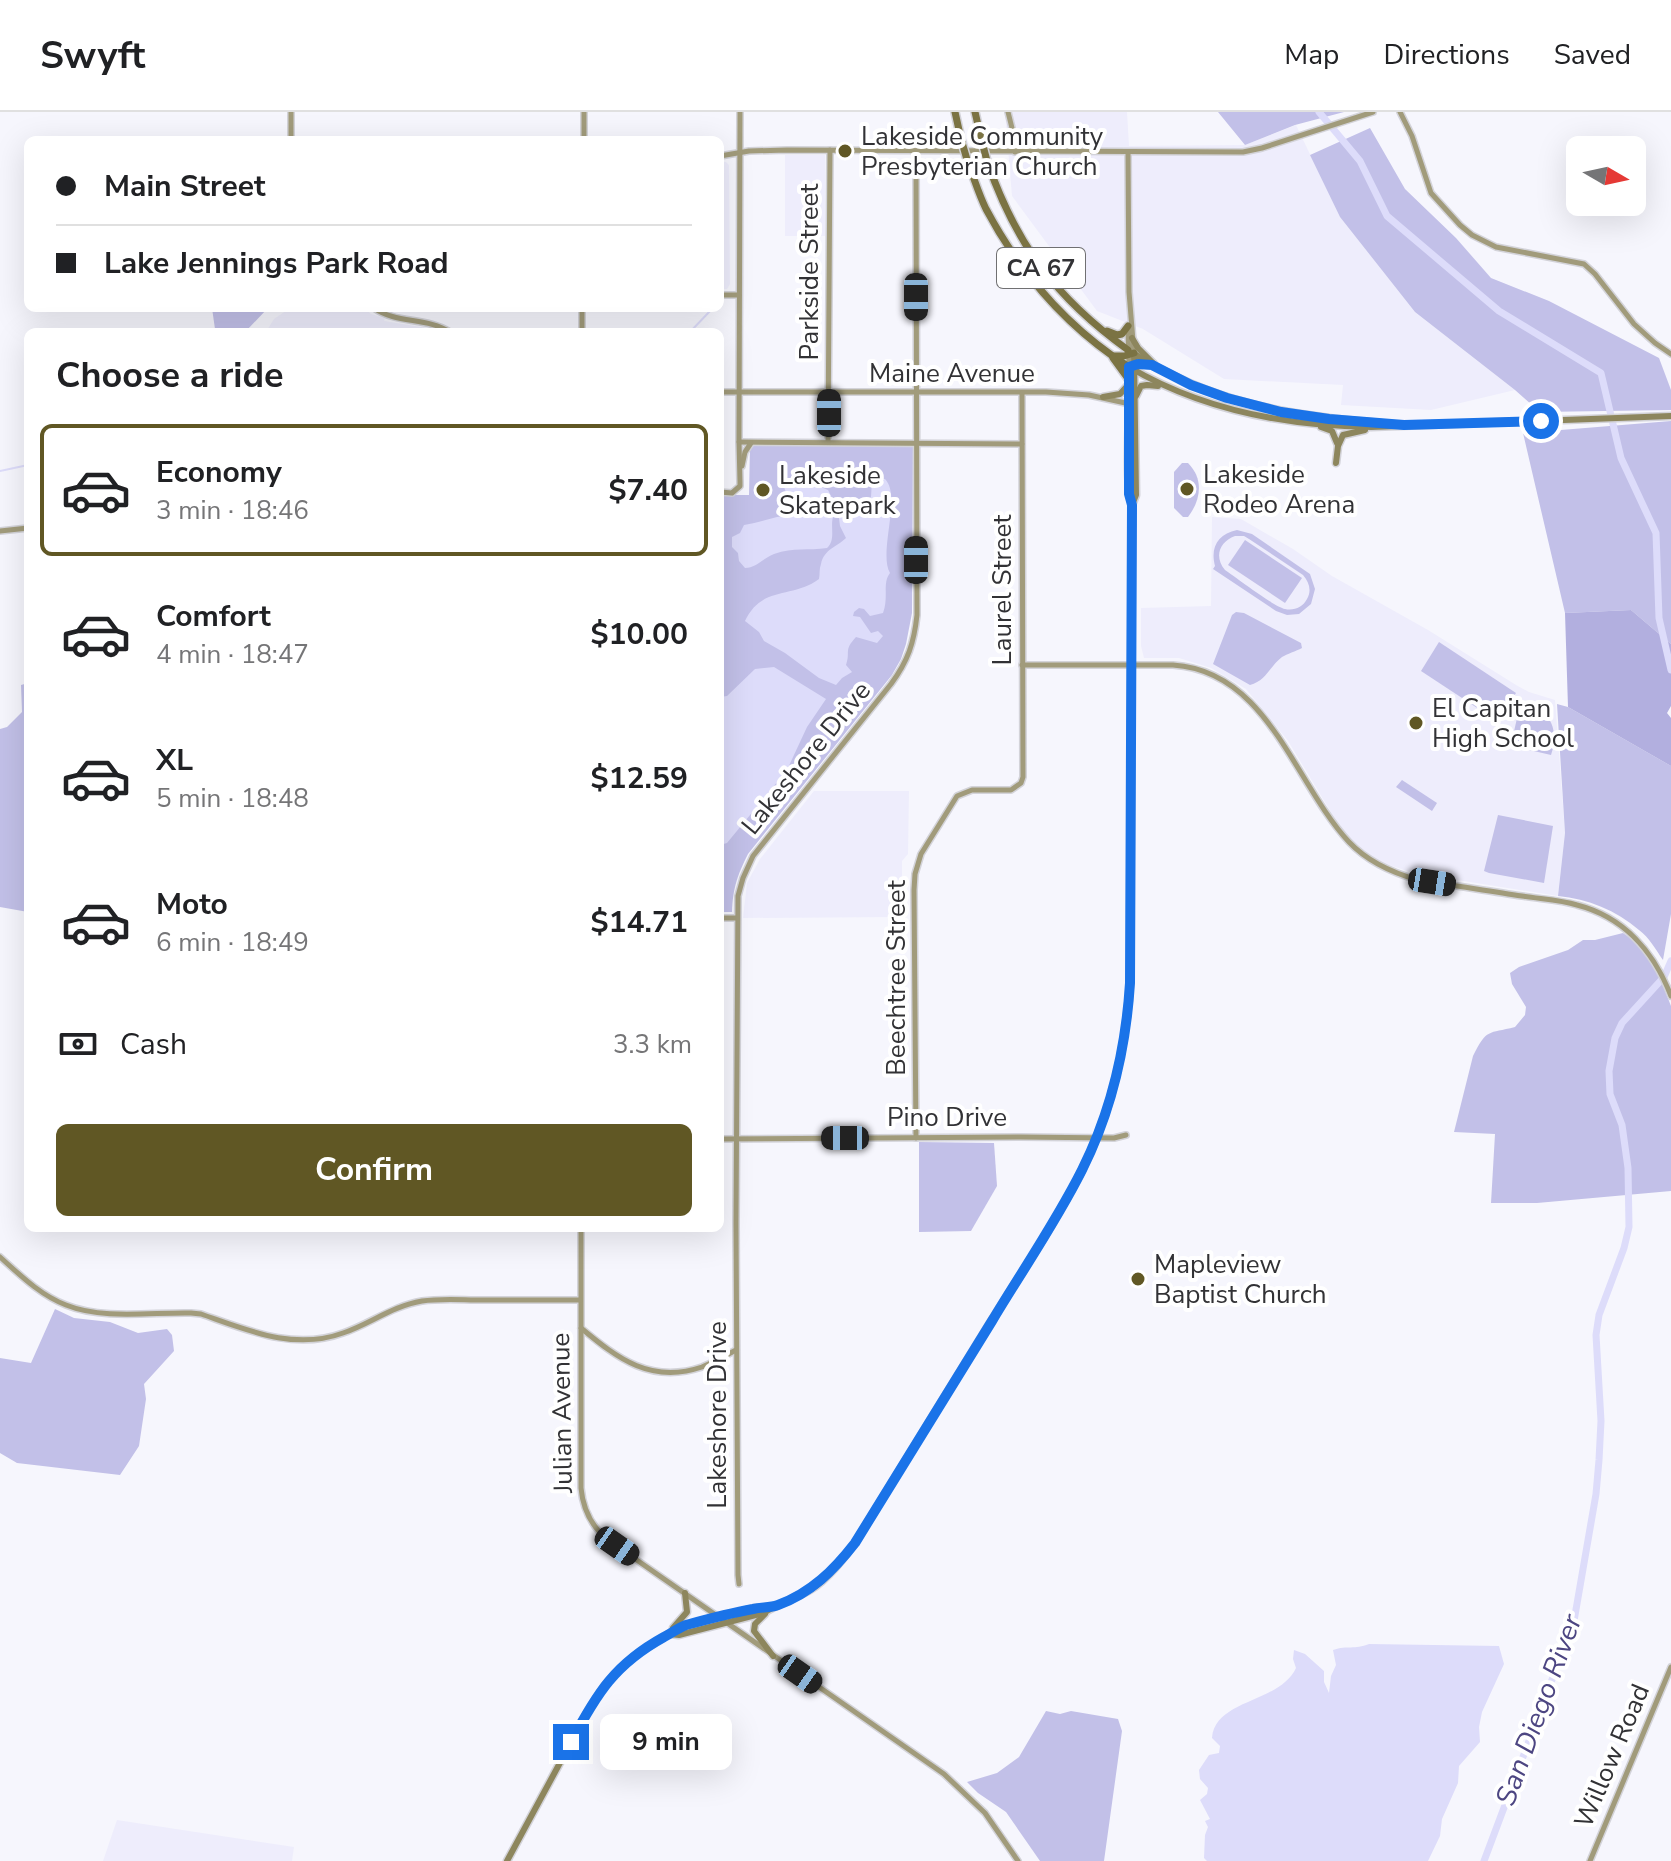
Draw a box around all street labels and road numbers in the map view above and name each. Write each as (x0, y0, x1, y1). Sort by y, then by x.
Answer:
street label: Parkside Street (792, 183, 827, 360)
road number: CA 67 (997, 248, 1085, 288)
street label: Maine Avenue (869, 356, 1035, 391)
street label: Laurel Street (985, 514, 1020, 665)
street label: Lakeshore Drive (733, 674, 879, 842)
street label: Beechtree Street (879, 879, 914, 1076)
street label: Pino Drive (887, 1100, 1007, 1135)
street label: Lakeshore Drive (700, 1321, 735, 1509)
street label: Julian Avenue (543, 1332, 581, 1495)
street label: Willow Road (1566, 1679, 1658, 1833)

